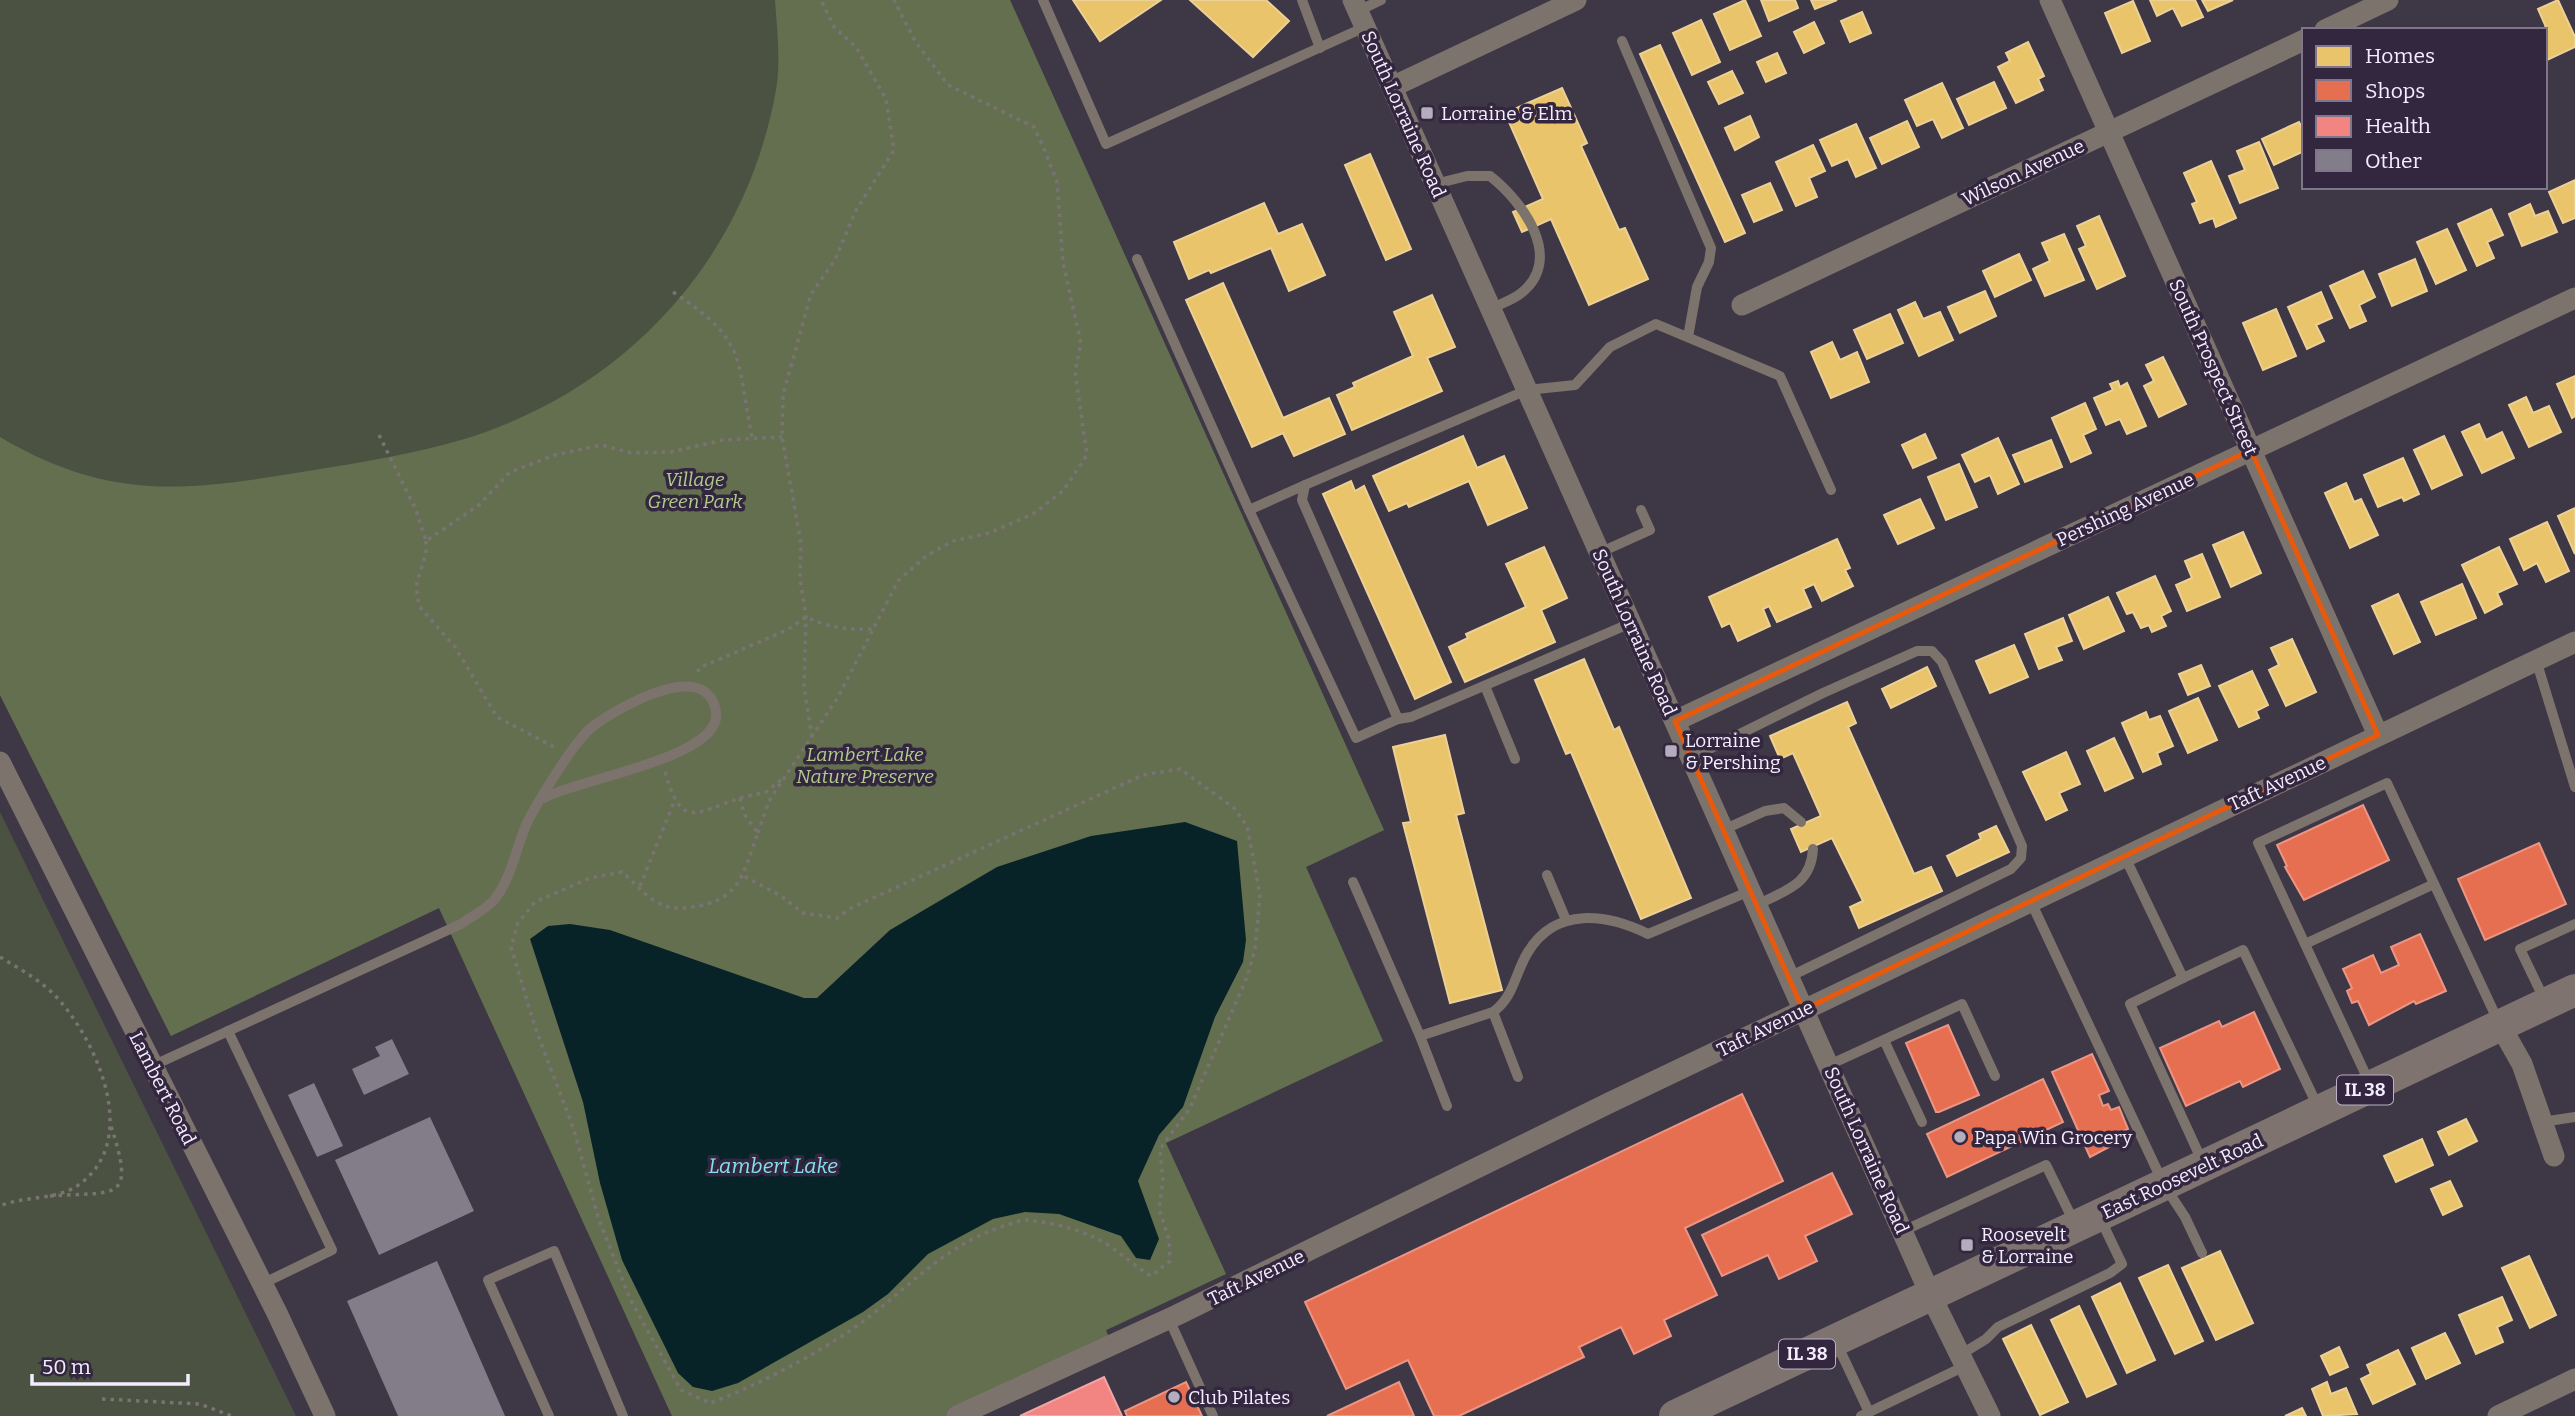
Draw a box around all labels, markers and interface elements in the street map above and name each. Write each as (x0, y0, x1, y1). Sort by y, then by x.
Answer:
street label: South Lorraine Road (1356, 27, 1451, 201)
legend (2302, 28, 2547, 189)
text: Homes (2365, 43, 2435, 69)
text: Shops (2365, 78, 2425, 104)
place label: Lorraine & Elm (1441, 102, 1573, 125)
marker: Lorraine & Elm (1419, 105, 1435, 121)
text: Health (2365, 113, 2431, 139)
street label: Wilson Avenue (1958, 134, 2088, 211)
text: Other (2365, 148, 2422, 174)
street label: South Prospect Street (2164, 275, 2263, 459)
street label: Pershing Avenue (2053, 467, 2198, 551)
park label: Village Green Park (648, 468, 743, 513)
street label: South Lorraine Road (1587, 545, 1682, 719)
place label: Lorraine & Pershing (1685, 729, 1781, 774)
park label: Lambert Lake Nature Preserve (796, 743, 934, 788)
marker: Lorraine & Pershing (1663, 743, 1679, 759)
street label: Taft Avenue (2225, 751, 2330, 816)
street label: Taft Avenue (1713, 995, 1817, 1062)
street label: Lambert Road (124, 1028, 201, 1149)
street label: South Lorraine Road (1819, 1063, 1914, 1237)
road number: IL 38 (2337, 1076, 2393, 1105)
place label: Papa Win Grocery (1974, 1126, 2133, 1149)
marker: Papa Win Grocery (1952, 1129, 1968, 1145)
street label: East Roosevelt Road (2098, 1129, 2267, 1224)
water label: Lambert Lake (708, 1153, 838, 1179)
place label: Roosevelt & Lorraine (1981, 1223, 2074, 1268)
marker: Roosevelt & Lorraine (1959, 1237, 1975, 1253)
street label: Taft Avenue (1204, 1244, 1308, 1311)
road number: IL 38 (1779, 1339, 1835, 1368)
scale bar (32, 1342, 187, 1386)
text: 50 m (42, 1354, 91, 1380)
place label: Club Pilates (1188, 1386, 1290, 1409)
marker: Club Pilates (1166, 1389, 1182, 1405)

